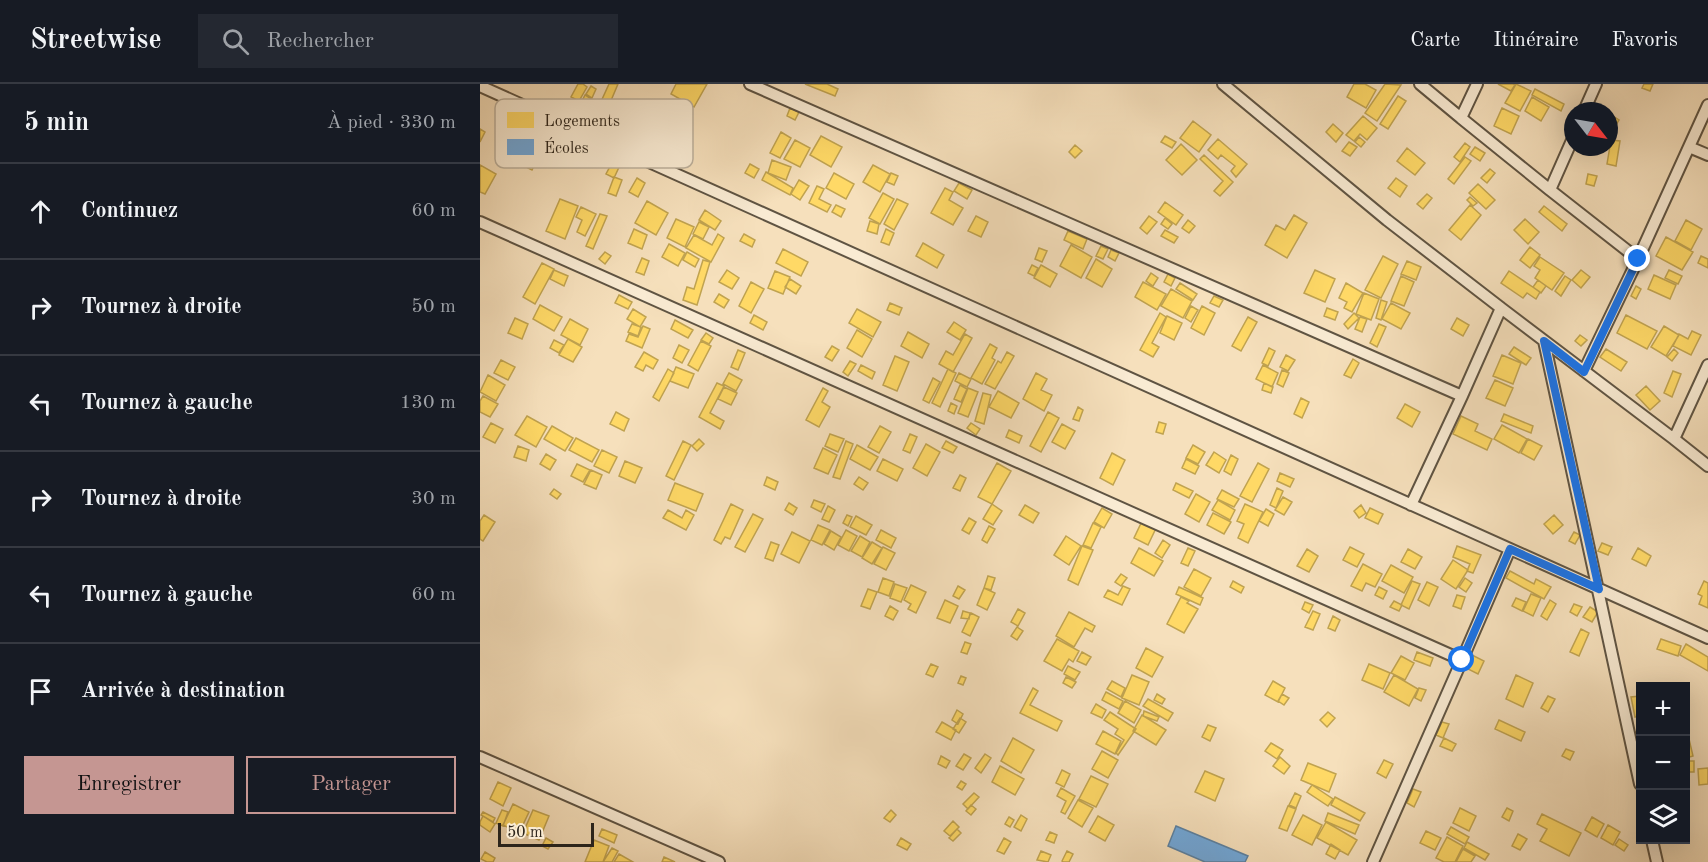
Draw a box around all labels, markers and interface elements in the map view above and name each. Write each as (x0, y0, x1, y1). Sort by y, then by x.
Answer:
search box (198, 14, 618, 68)
icon: search (219, 25, 252, 58)
text: Streetwise (30, 27, 162, 55)
text: Rechercher (267, 30, 374, 52)
text: Carte (1410, 30, 1460, 51)
text: Itinéraire (1493, 30, 1579, 51)
text: Favoris (1612, 30, 1678, 51)
legend (495, 99, 693, 168)
north arrow (1564, 102, 1618, 156)
text: 5 min (24, 110, 89, 136)
text: À pied · 330 m (327, 113, 456, 133)
text: Logements (544, 114, 620, 130)
text: Écoles (544, 137, 589, 157)
icon: ahead (24, 195, 57, 228)
text: Continuez (81, 200, 178, 222)
text: 60 m (411, 201, 456, 221)
route end (1624, 245, 1650, 271)
icon: right (24, 291, 57, 324)
text: Tournez à droite (81, 296, 242, 318)
text: 50 m (411, 297, 456, 317)
icon: left (24, 387, 57, 420)
text: Tournez à gauche (81, 392, 253, 414)
text: 130 m (400, 393, 456, 413)
icon: right (24, 483, 57, 516)
text: Tournez à droite (81, 488, 242, 510)
text: 30 m (411, 489, 456, 509)
icon: left (24, 579, 57, 612)
text: Tournez à gauche (81, 584, 253, 606)
text: 60 m (411, 585, 456, 605)
route start (1448, 646, 1474, 672)
icon: arrive (24, 675, 57, 708)
text: Arrivée à destination (81, 680, 285, 702)
map controls (1636, 682, 1690, 844)
button: + (1636, 682, 1690, 736)
button: − (1636, 736, 1690, 790)
button: Enregistrer (24, 756, 234, 814)
button: Partager (246, 756, 456, 814)
button: layers (1636, 790, 1690, 844)
scale bar (498, 820, 594, 848)
text: 50 m (507, 825, 543, 841)

